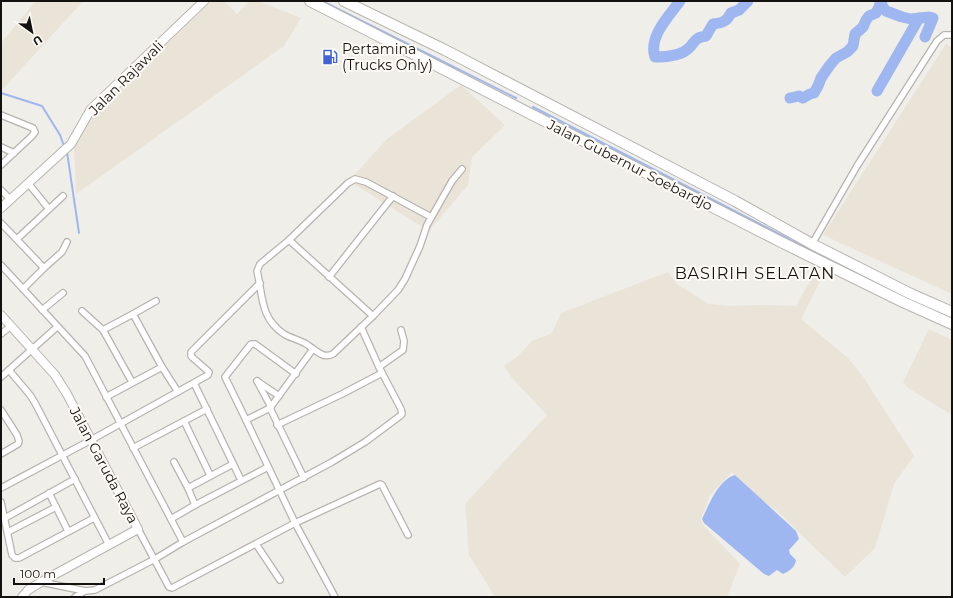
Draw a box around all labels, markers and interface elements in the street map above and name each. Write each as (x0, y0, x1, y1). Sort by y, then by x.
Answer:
north arrow (12, 12, 52, 52)
text: U (30, 32, 45, 49)
street label: Jalan Rajawali (84, 37, 167, 120)
place label: Pertamina (Trucks Only) (342, 40, 433, 74)
fuel station icon: Pertamina (Trucks Only) (321, 48, 339, 66)
street label: Jalan Gubernur Soebardjo (543, 115, 716, 215)
district label: BASIRIH SELATAN (675, 264, 835, 283)
street label: Jalan Garuda Raya (65, 403, 142, 526)
scale bar (14, 560, 104, 586)
text: 100 m (20, 566, 56, 581)

